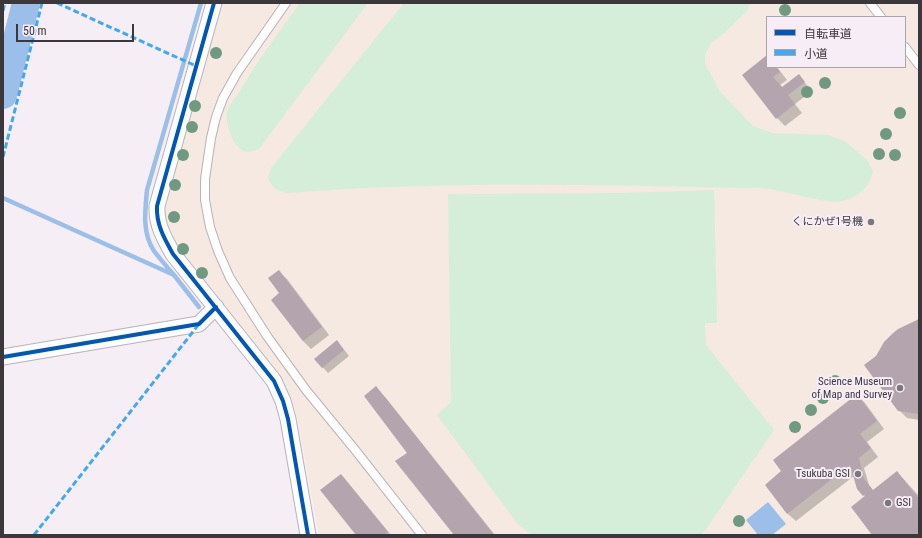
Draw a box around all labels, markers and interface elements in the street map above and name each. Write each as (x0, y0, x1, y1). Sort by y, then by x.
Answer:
scale bar (18, 16, 136, 42)
legend (766, 16, 906, 68)
text: 50 m (23, 24, 47, 38)
text: 自転車道 (804, 27, 852, 41)
text: 小道 (804, 47, 828, 61)
place label: くにかぜ1号機 (792, 215, 863, 229)
marker: くにかぜ1号機 (866, 217, 876, 227)
place label: Science Museum of Map and Survey (812, 375, 892, 401)
marker: Science Museum of Map and Survey (895, 383, 905, 393)
place label: Tsukuba GSI (796, 467, 850, 481)
marker: Tsukuba GSI (853, 469, 863, 479)
place label: GSI (896, 496, 911, 510)
marker: GSI (883, 498, 893, 508)

